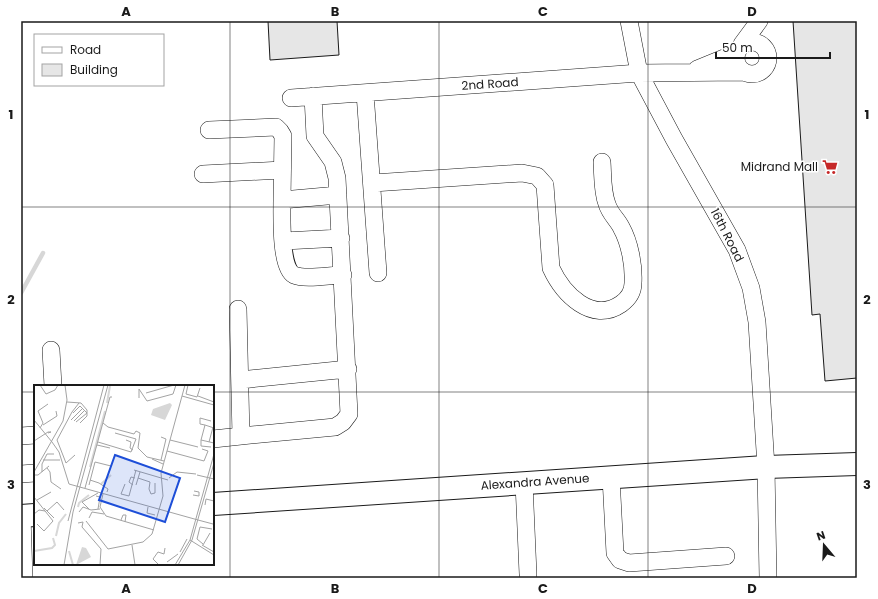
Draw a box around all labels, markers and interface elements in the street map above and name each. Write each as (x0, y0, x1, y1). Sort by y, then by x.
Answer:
text: A (121, 2, 131, 21)
text: B (331, 2, 340, 21)
text: C (538, 2, 548, 21)
text: D (747, 2, 757, 21)
legend (34, 34, 164, 86)
scale bar (716, 34, 830, 60)
text: 50 m (722, 39, 753, 56)
text: Road (70, 41, 101, 58)
text: Building (70, 61, 118, 78)
street label: 2nd Road (461, 73, 519, 94)
text: 1 (9, 105, 13, 124)
text: 1 (865, 105, 869, 124)
place label: Midrand Mall (741, 158, 818, 175)
supermarket icon: Midrand Mall (821, 158, 839, 176)
street label: 16th Road (707, 205, 748, 264)
text: 2 (7, 290, 15, 309)
text: 2 (863, 290, 871, 309)
inset map (34, 385, 214, 565)
street label: Alexandra Avenue (480, 469, 590, 494)
text: 3 (7, 475, 15, 494)
text: 3 (863, 475, 871, 494)
north arrow (804, 525, 844, 565)
text: N (814, 527, 827, 544)
text: A (121, 579, 131, 598)
text: B (331, 579, 340, 598)
text: C (538, 579, 548, 598)
text: D (747, 579, 757, 598)

